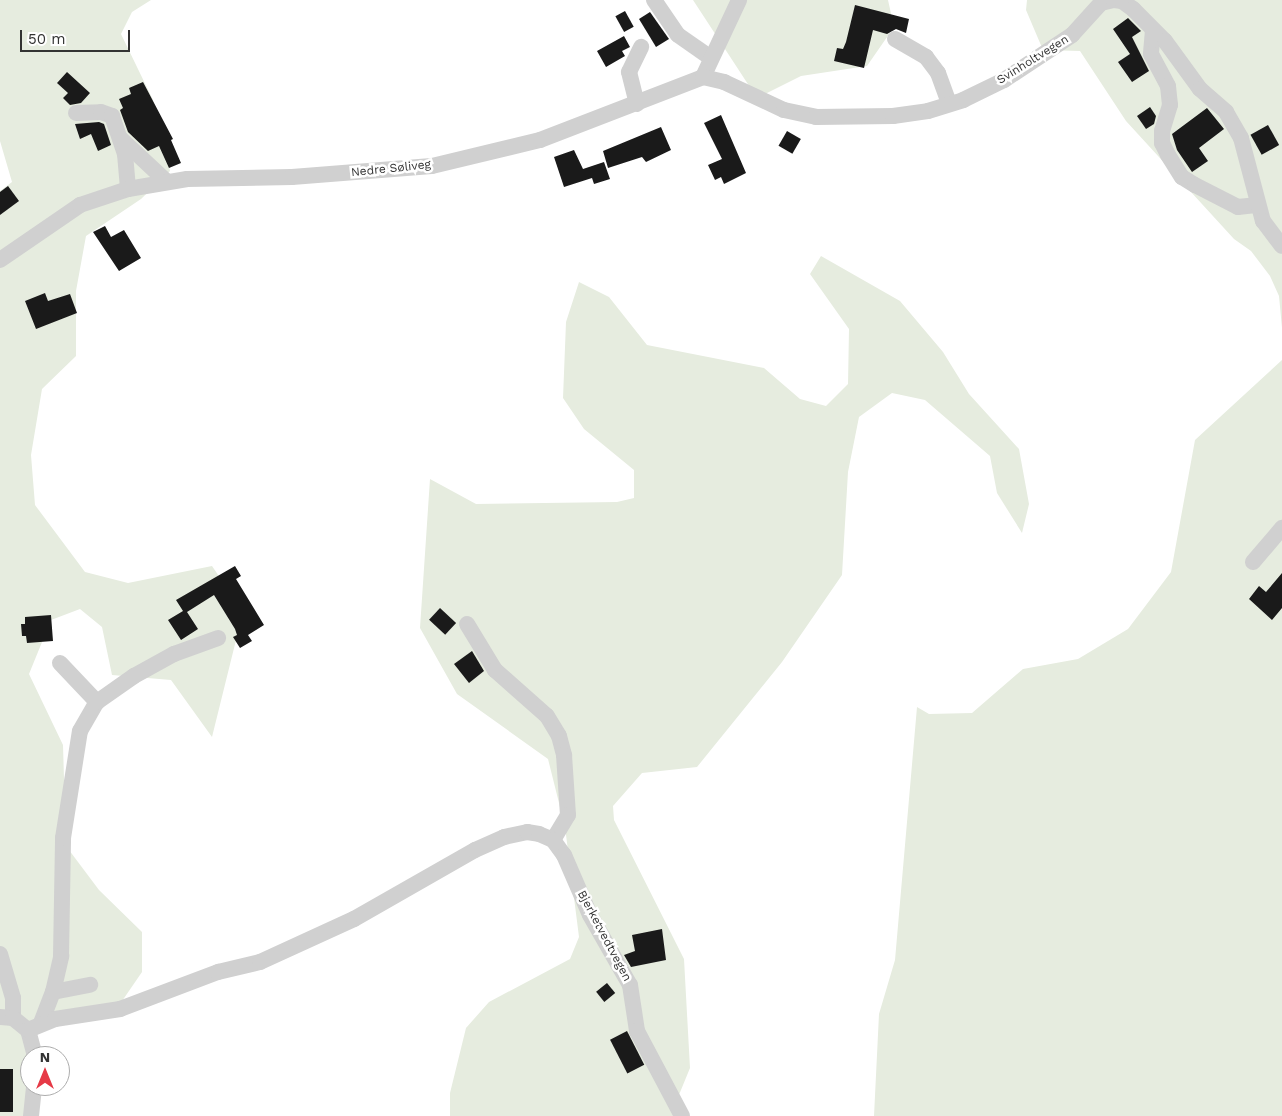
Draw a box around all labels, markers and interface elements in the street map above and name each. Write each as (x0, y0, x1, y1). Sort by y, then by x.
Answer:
scale bar (22, 20, 132, 52)
text: 50 m (28, 30, 65, 48)
street label: Svinholtvegen (995, 32, 1071, 88)
street label: Nedre Søliveg (350, 158, 432, 180)
street label: Bjerketvedtvegen (574, 888, 634, 984)
north arrow (20, 1046, 70, 1096)
text: N (40, 1049, 50, 1065)

